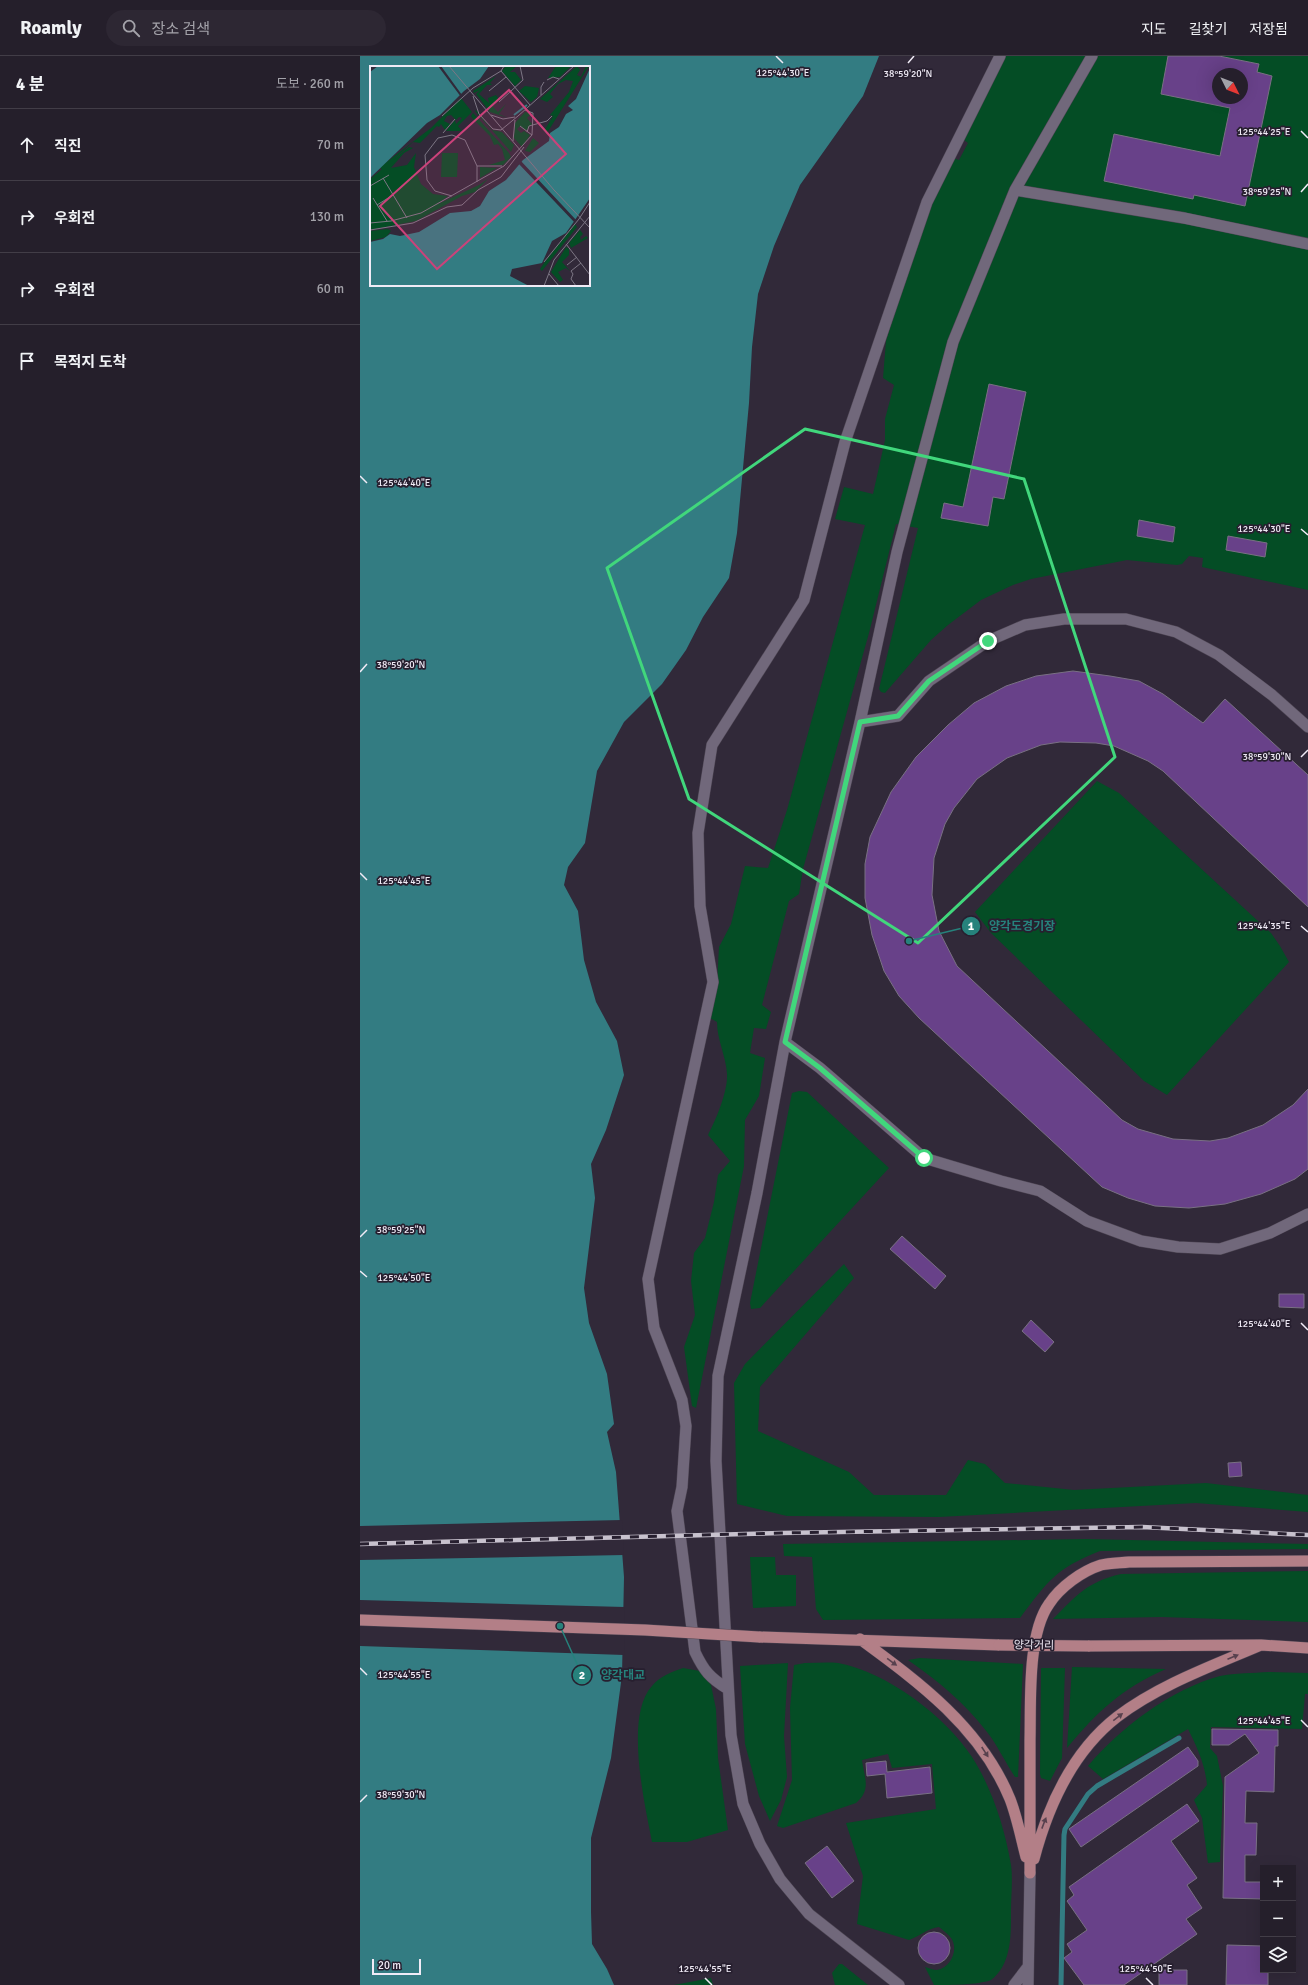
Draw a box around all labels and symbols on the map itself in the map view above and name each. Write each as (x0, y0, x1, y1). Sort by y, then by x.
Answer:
inset map (370, 66, 590, 286)
text: 125°44'30"E (756, 67, 810, 79)
text: 38°59'20"N (884, 68, 932, 80)
north arrow (1212, 68, 1248, 104)
text: 125°44'25"E (1237, 126, 1291, 138)
text: 38°59'25"N (1243, 186, 1291, 198)
text: 125°44'40"E (377, 477, 431, 489)
text: 125°44'30"E (1237, 523, 1291, 535)
route end (979, 632, 997, 650)
text: 38°59'20"N (377, 659, 425, 671)
text: 38°59'30"N (1243, 751, 1291, 763)
text: 125°44'45"E (377, 875, 431, 887)
callout: 양각도경기장 (961, 914, 1063, 938)
text: 1 (968, 919, 975, 934)
text: 양각도경기장 (989, 919, 1055, 934)
text: 125°44'35"E (1237, 920, 1291, 932)
route start (915, 1149, 933, 1167)
text: 38°59'25"N (377, 1224, 425, 1236)
text: 125°44'50"E (377, 1272, 431, 1284)
text: 125°44'40"E (1237, 1318, 1291, 1330)
street label: 양각거리 (1014, 1638, 1054, 1652)
one-way arrow (1227, 1654, 1239, 1660)
one-way arrow (886, 1658, 897, 1666)
callout: 양각대교 (572, 1663, 653, 1687)
text: 2 (579, 1668, 585, 1683)
text: 양각대교 (601, 1668, 645, 1683)
text: 125°44'55"E (377, 1669, 431, 1681)
one-way arrow (1112, 1713, 1123, 1722)
text: 125°44'45"E (1237, 1715, 1291, 1727)
one-way arrow (981, 1746, 988, 1758)
text: 38°59'30"N (377, 1789, 425, 1801)
one-way arrow (1042, 1816, 1048, 1828)
scale bar (372, 1957, 421, 1976)
text: 125°44'55"E (678, 1963, 732, 1975)
text: 125°44'50"E (1119, 1963, 1173, 1975)

